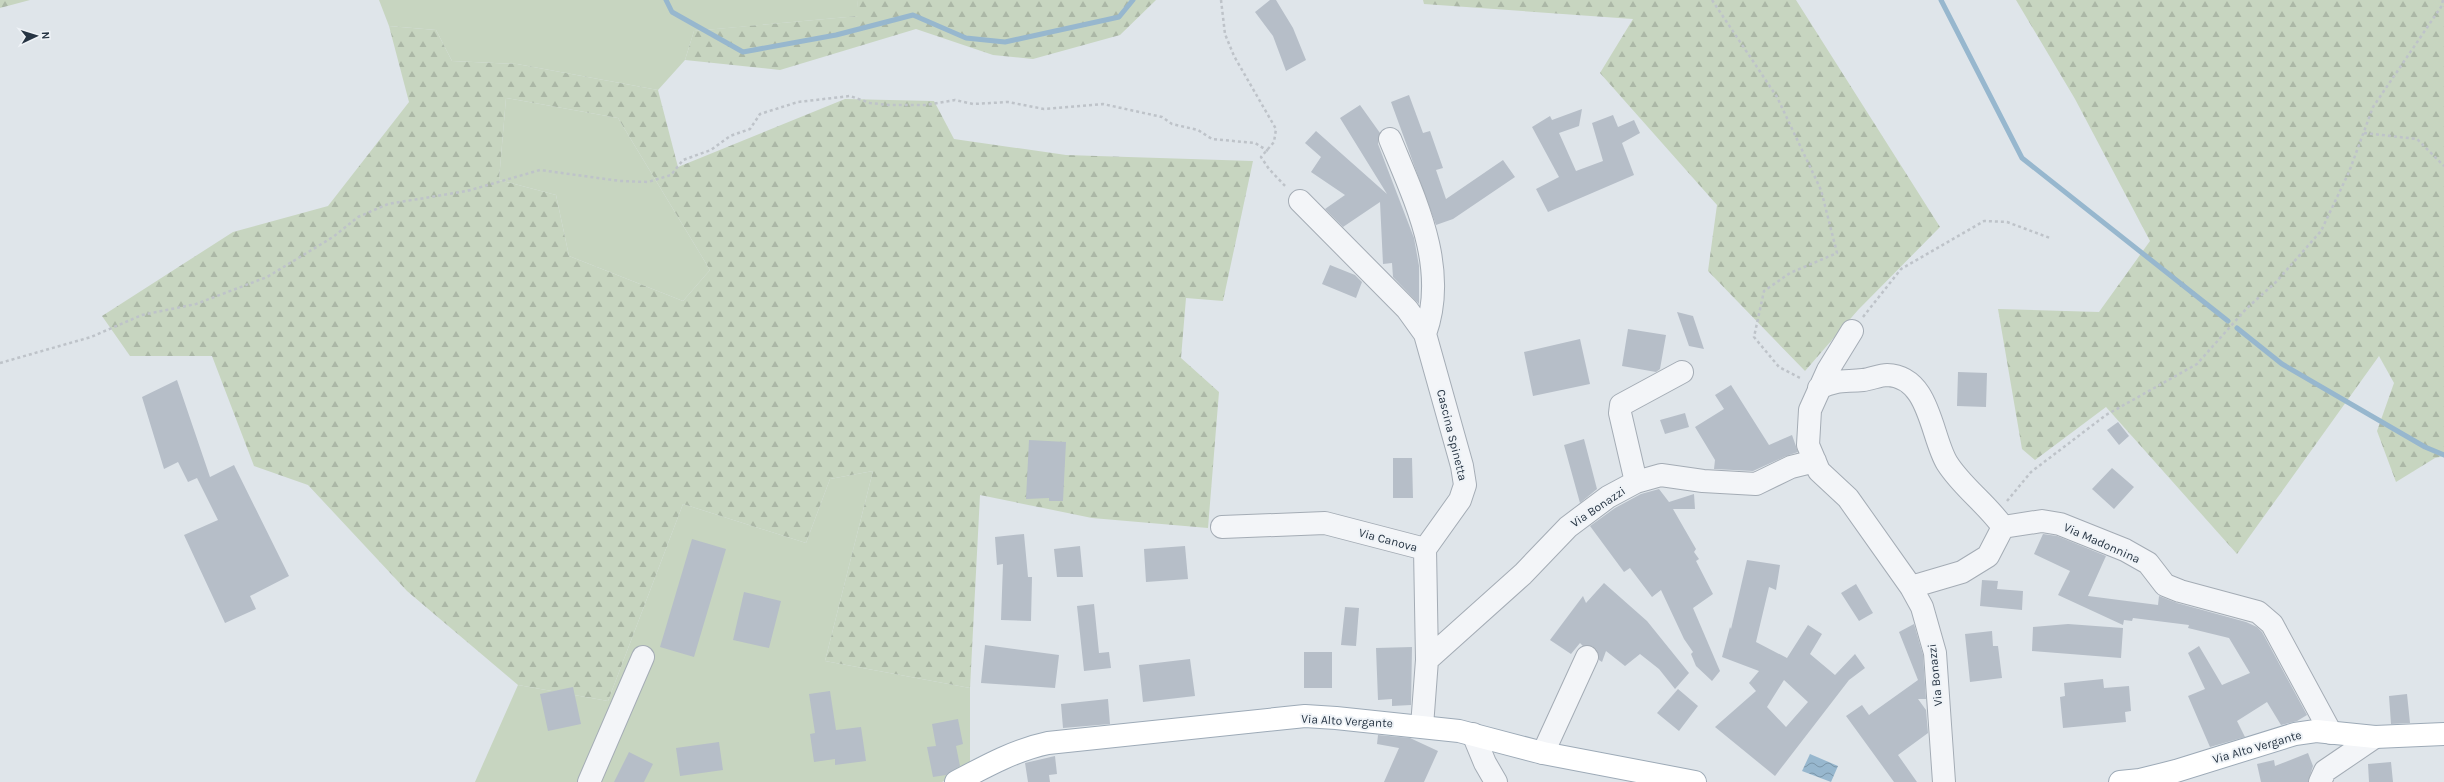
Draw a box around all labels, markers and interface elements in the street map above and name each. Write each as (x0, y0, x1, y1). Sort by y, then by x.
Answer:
north arrow (16, 16, 56, 56)
text: N (39, 31, 52, 40)
street label: Cascina Spinetta (1434, 388, 1470, 482)
street label: Via Bonazzi (1568, 484, 1628, 530)
street label: Via Madonnina (2062, 520, 2142, 566)
street label: Via Canova (1357, 525, 1419, 555)
street label: Via Bonazzi (1925, 643, 1945, 707)
street label: Via Alto Vergante (1301, 712, 1393, 730)
street label: Via Alto Vergante (2211, 728, 2303, 766)

